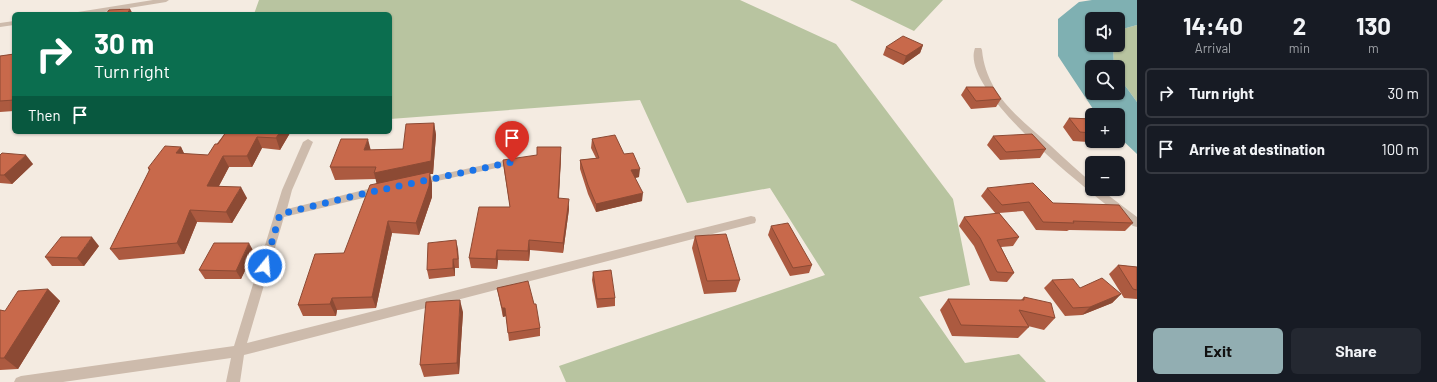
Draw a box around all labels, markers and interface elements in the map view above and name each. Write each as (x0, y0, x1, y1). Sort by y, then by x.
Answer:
text: 14:40 (1183, 11, 1243, 40)
text: 2 (1293, 11, 1306, 40)
text: 130 (1356, 11, 1391, 40)
map controls (1085, 12, 1125, 196)
button: sound (1085, 12, 1125, 52)
text: 30 m (94, 26, 154, 60)
icon: right (28, 28, 80, 80)
text: Arrival (1195, 40, 1231, 56)
text: min (1289, 40, 1310, 56)
text: m (1368, 40, 1379, 56)
text: Turn right (94, 60, 170, 82)
button: search (1085, 60, 1125, 100)
icon: right (1155, 82, 1177, 104)
text: Turn right (1189, 84, 1254, 102)
text: 30 m (1387, 84, 1419, 102)
icon: arrive (69, 104, 91, 126)
text: Then (28, 106, 61, 124)
button: + (1085, 108, 1125, 148)
pin (495, 121, 529, 162)
icon: arrive (501, 127, 523, 149)
icon: arrive (1155, 138, 1177, 160)
text: Arrive at destination (1189, 140, 1325, 158)
text: 100 m (1381, 140, 1419, 158)
button: − (1085, 156, 1125, 196)
position arrow (244, 245, 286, 287)
button: Exit (1153, 328, 1283, 374)
button: Share (1291, 328, 1421, 374)

